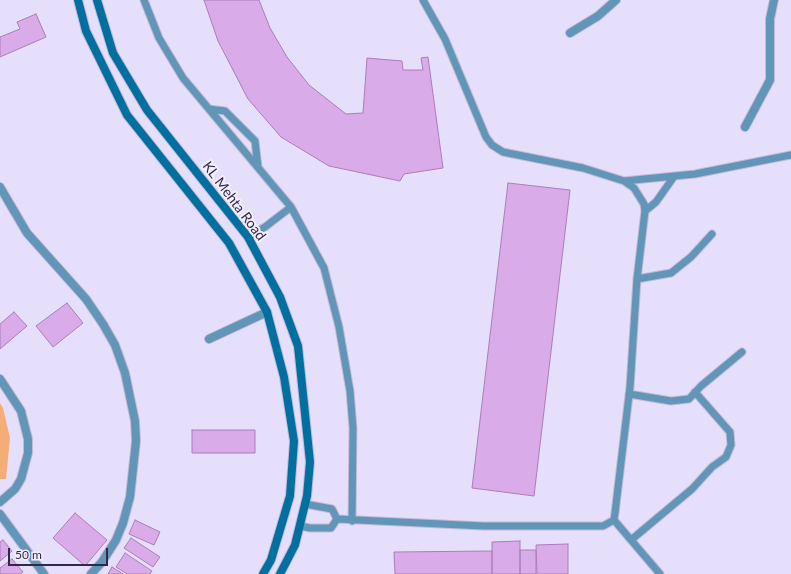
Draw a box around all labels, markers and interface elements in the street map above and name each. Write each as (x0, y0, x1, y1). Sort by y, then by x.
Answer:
street label: KL Mehta Road (199, 158, 269, 244)
scale bar (10, 540, 110, 566)
text: 50 m (15, 547, 42, 562)

